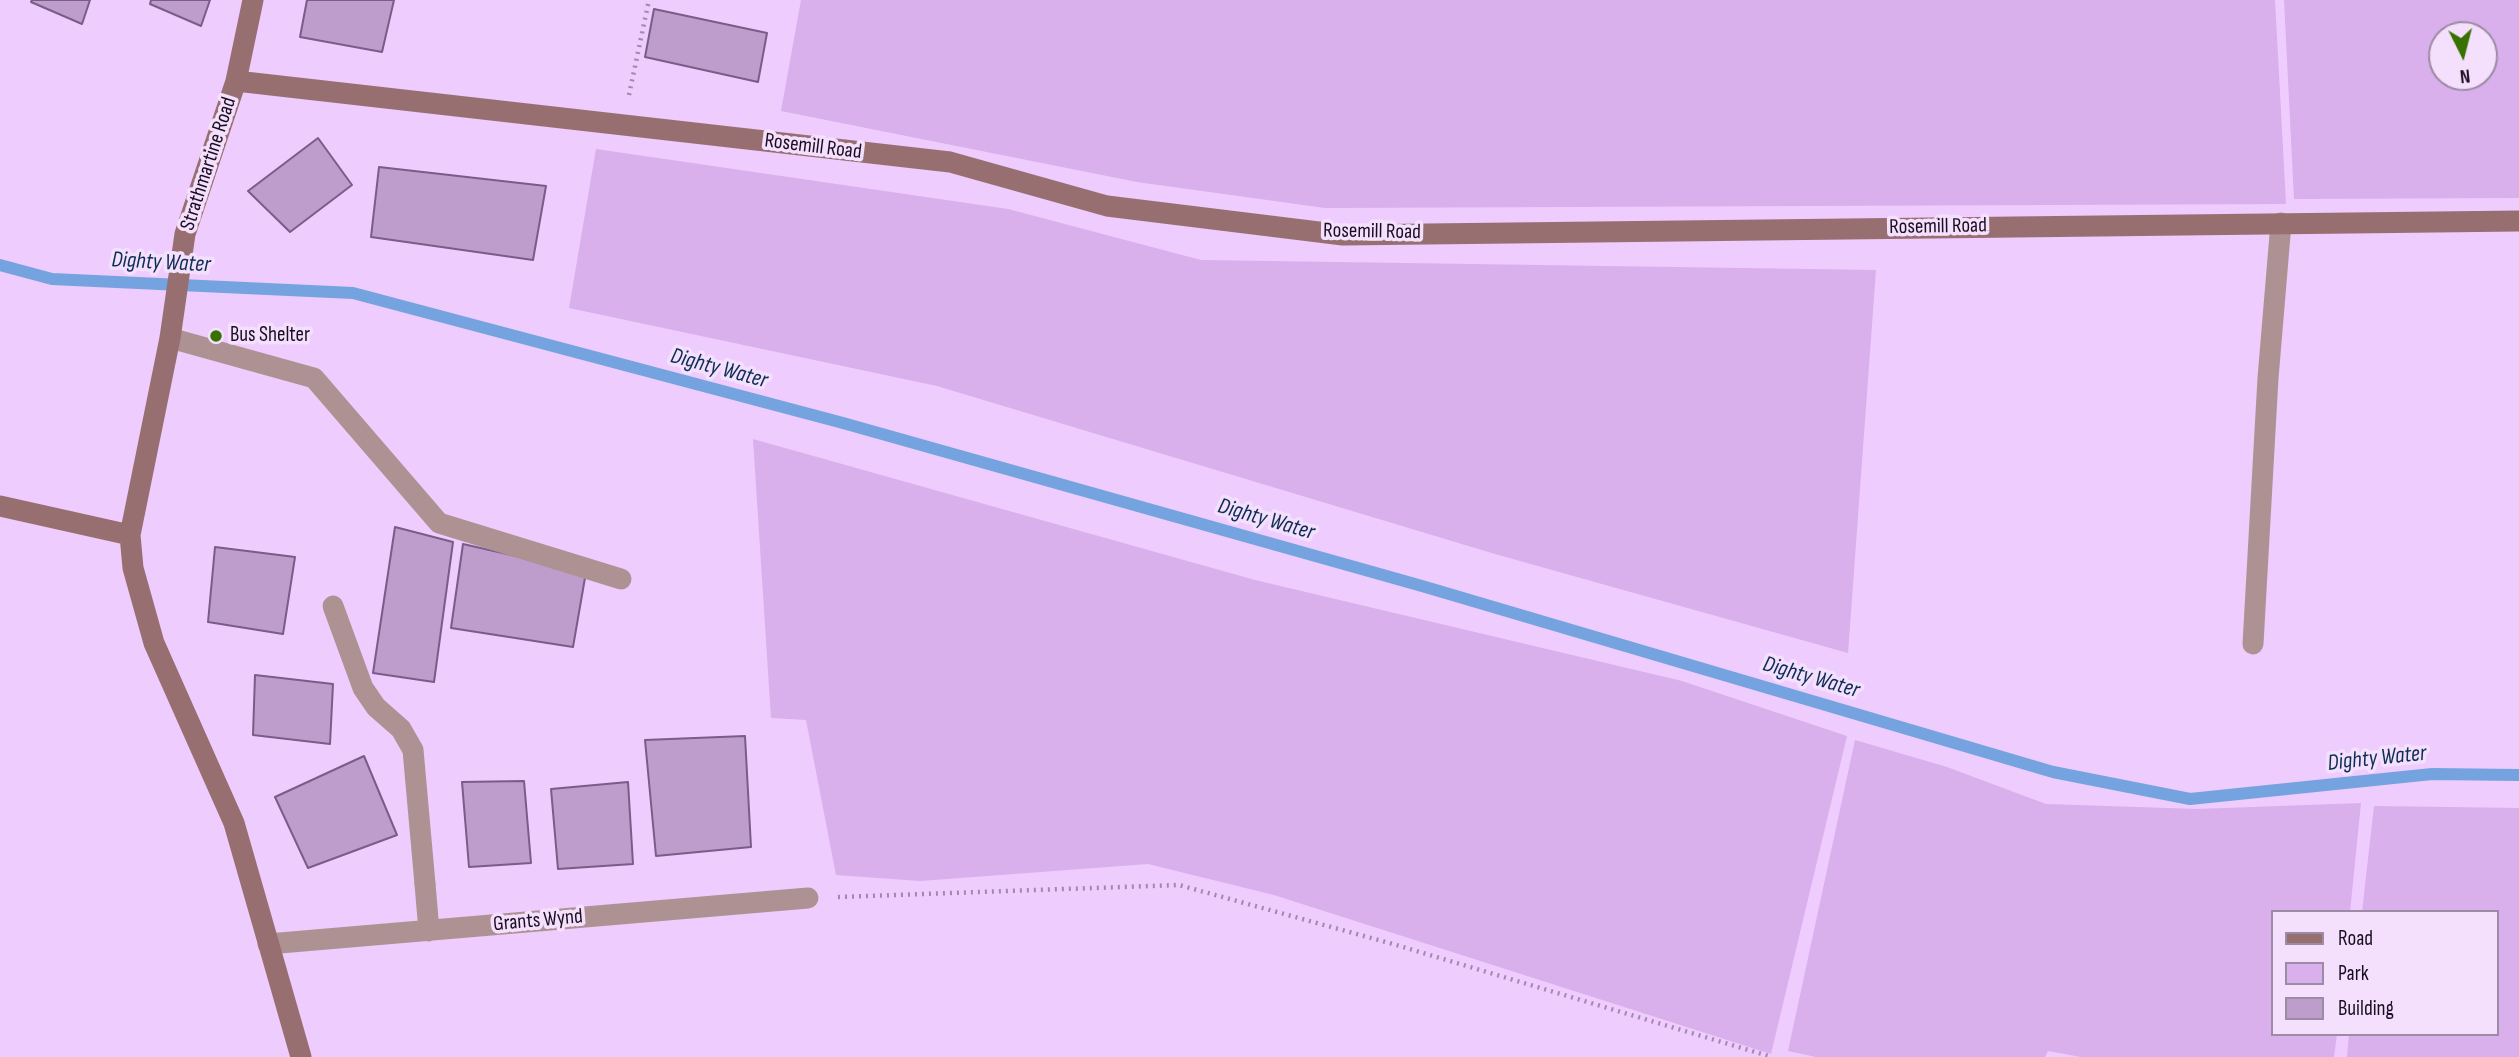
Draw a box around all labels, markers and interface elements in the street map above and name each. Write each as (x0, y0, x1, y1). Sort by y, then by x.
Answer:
north arrow (2428, 21, 2498, 91)
text: N (2459, 63, 2471, 87)
street label: Strathmartine Road (176, 94, 242, 234)
street label: Rosemill Road (763, 129, 863, 165)
street label: Rosemill Road (1889, 214, 1987, 240)
street label: Rosemill Road (1323, 219, 1421, 245)
water label: Dighty Water (111, 247, 211, 279)
place label: Bus Shelter (230, 323, 310, 349)
marker: Bus Shelter (208, 328, 224, 344)
water label: Dighty Water (668, 343, 770, 395)
water label: Dighty Water (1215, 493, 1317, 547)
water label: Dighty Water (1760, 651, 1862, 705)
water label: Dighty Water (2326, 740, 2428, 778)
street label: Grants Wynd (492, 905, 584, 937)
legend (2270, 910, 2498, 1036)
text: Road (2338, 926, 2373, 951)
text: Park (2338, 961, 2369, 986)
text: Building (2338, 996, 2394, 1021)

